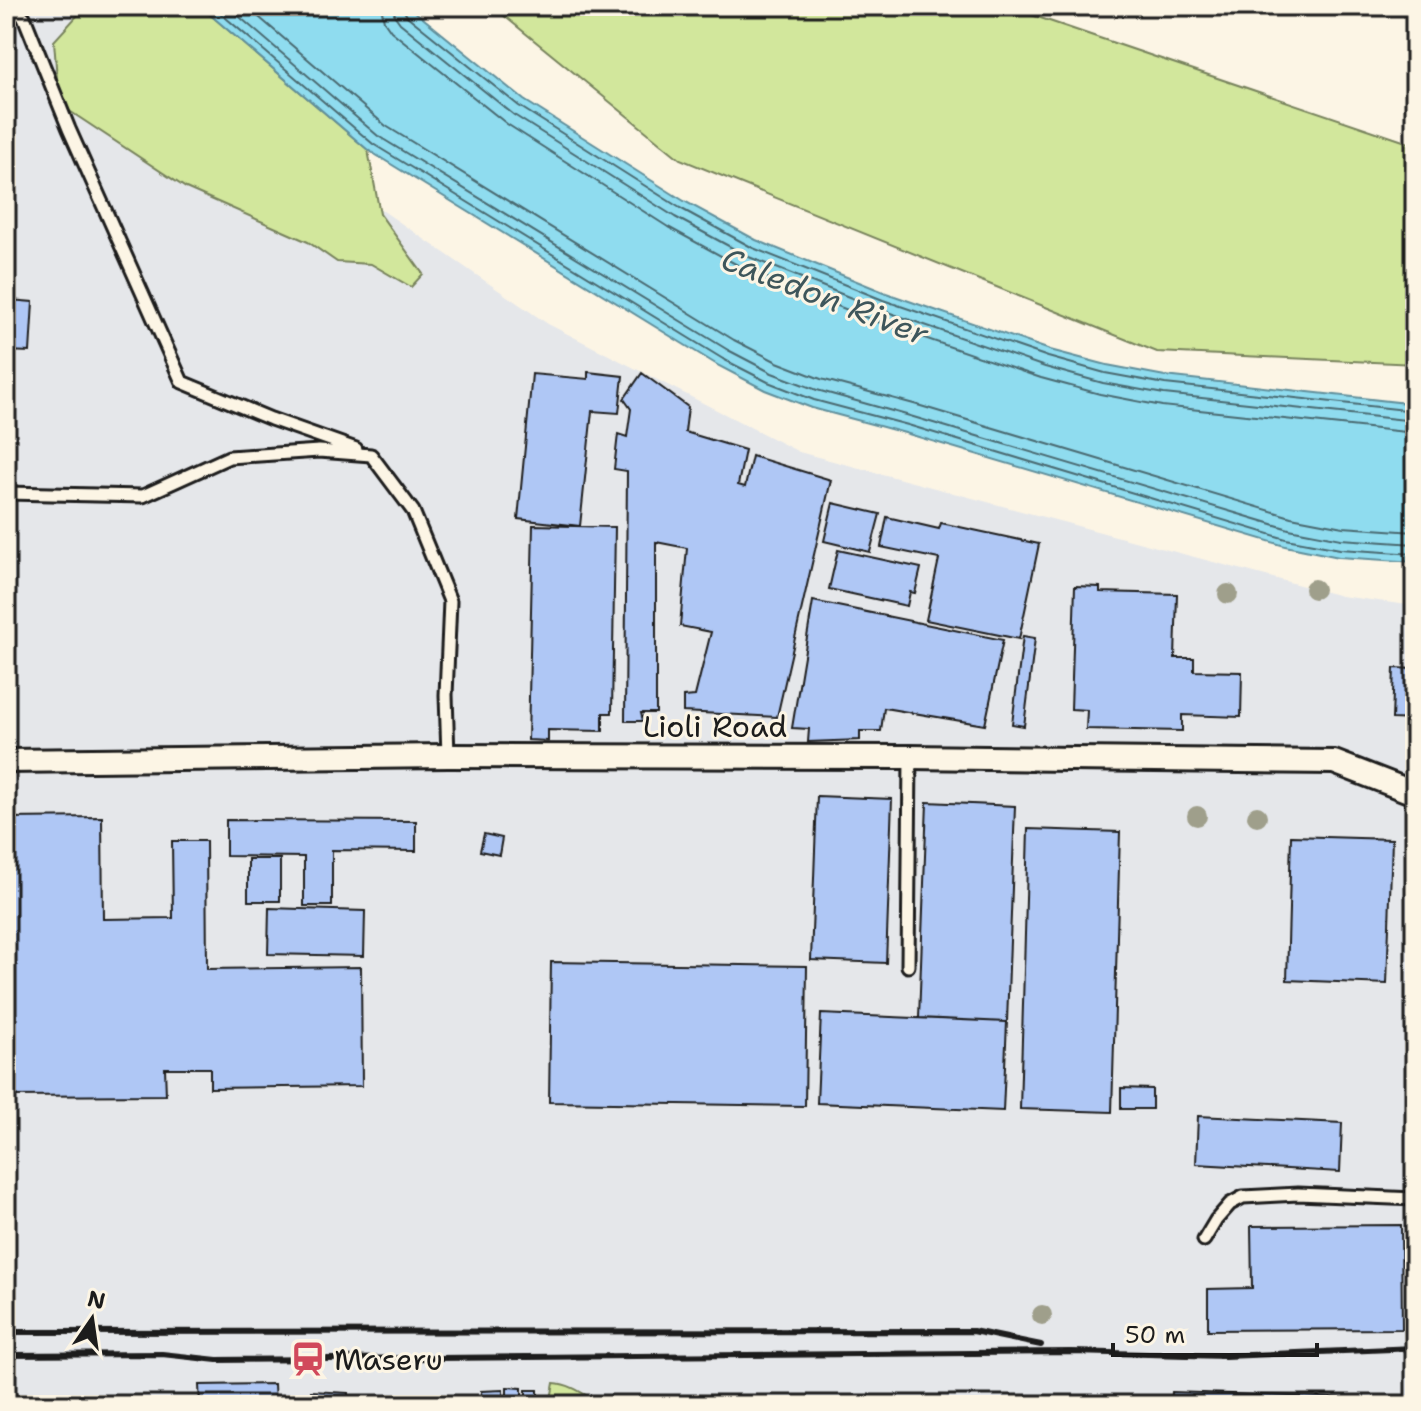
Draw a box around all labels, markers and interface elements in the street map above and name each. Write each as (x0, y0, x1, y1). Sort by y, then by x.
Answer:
water label: Caledon River (715, 237, 935, 355)
street label: Lioli Road (643, 706, 787, 747)
north arrow (52, 1279, 132, 1359)
text: N (85, 1284, 108, 1316)
scale bar (1113, 1307, 1317, 1357)
text: 50 m (1125, 1319, 1185, 1351)
place label: Maseru (334, 1339, 443, 1380)
station icon: Maseru (289, 1340, 327, 1378)

